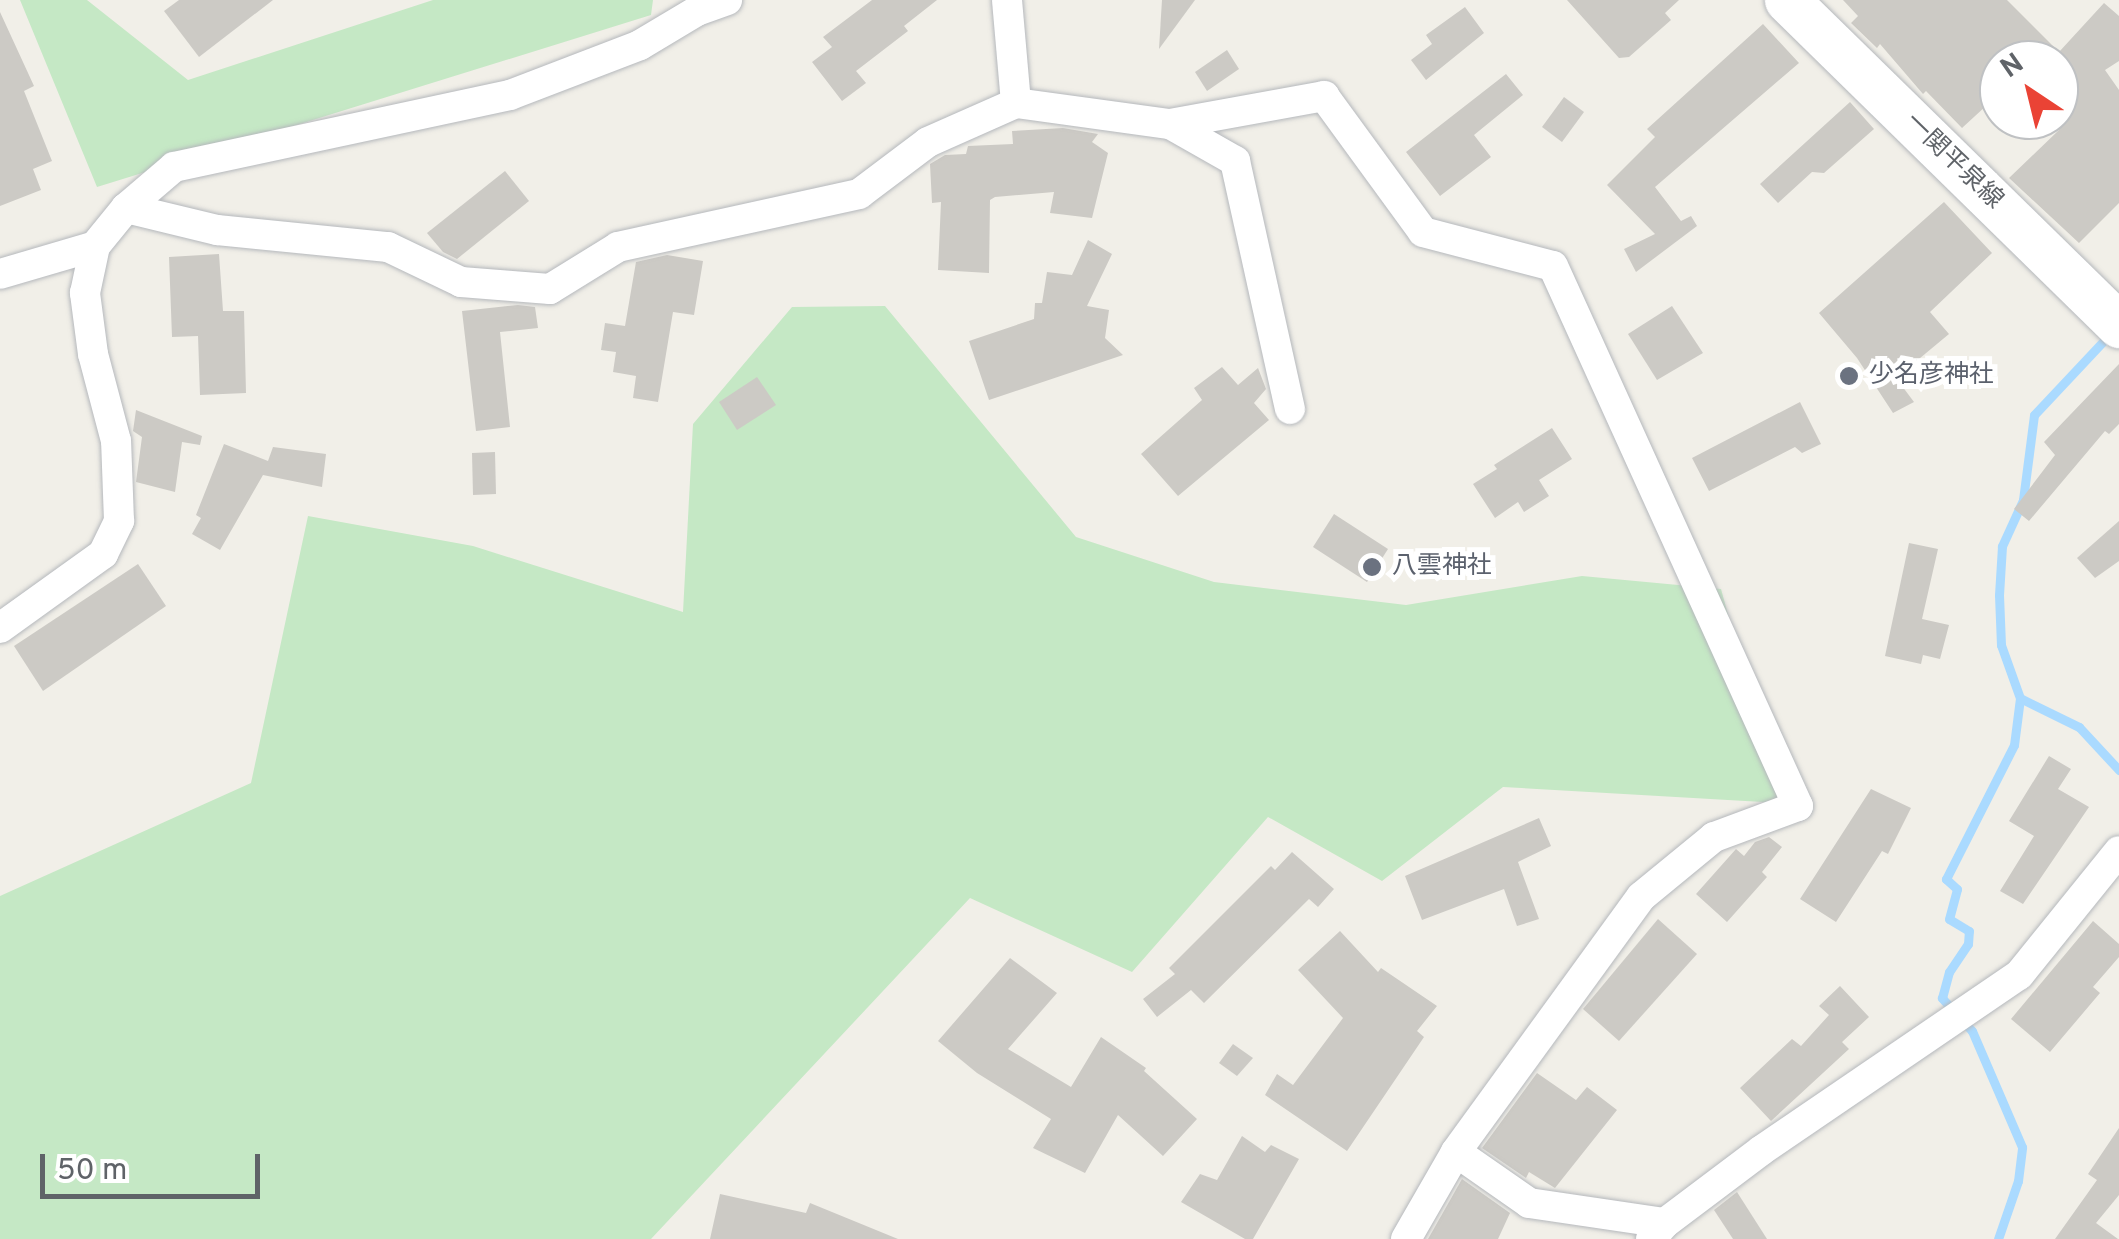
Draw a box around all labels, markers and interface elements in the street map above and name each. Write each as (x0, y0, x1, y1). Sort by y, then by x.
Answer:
north arrow (1979, 40, 2079, 140)
text: N (1994, 47, 2031, 88)
street label: 一関平泉線 (1898, 108, 2008, 216)
place label: 少名彦神社 (1869, 361, 1994, 391)
marker: 少名彦神社 (1838, 365, 1860, 387)
place label: 八雲神社 (1392, 552, 1492, 582)
marker: 八雲神社 (1361, 556, 1383, 578)
scale bar (45, 1134, 265, 1196)
text: 50 m (57, 1153, 127, 1190)

